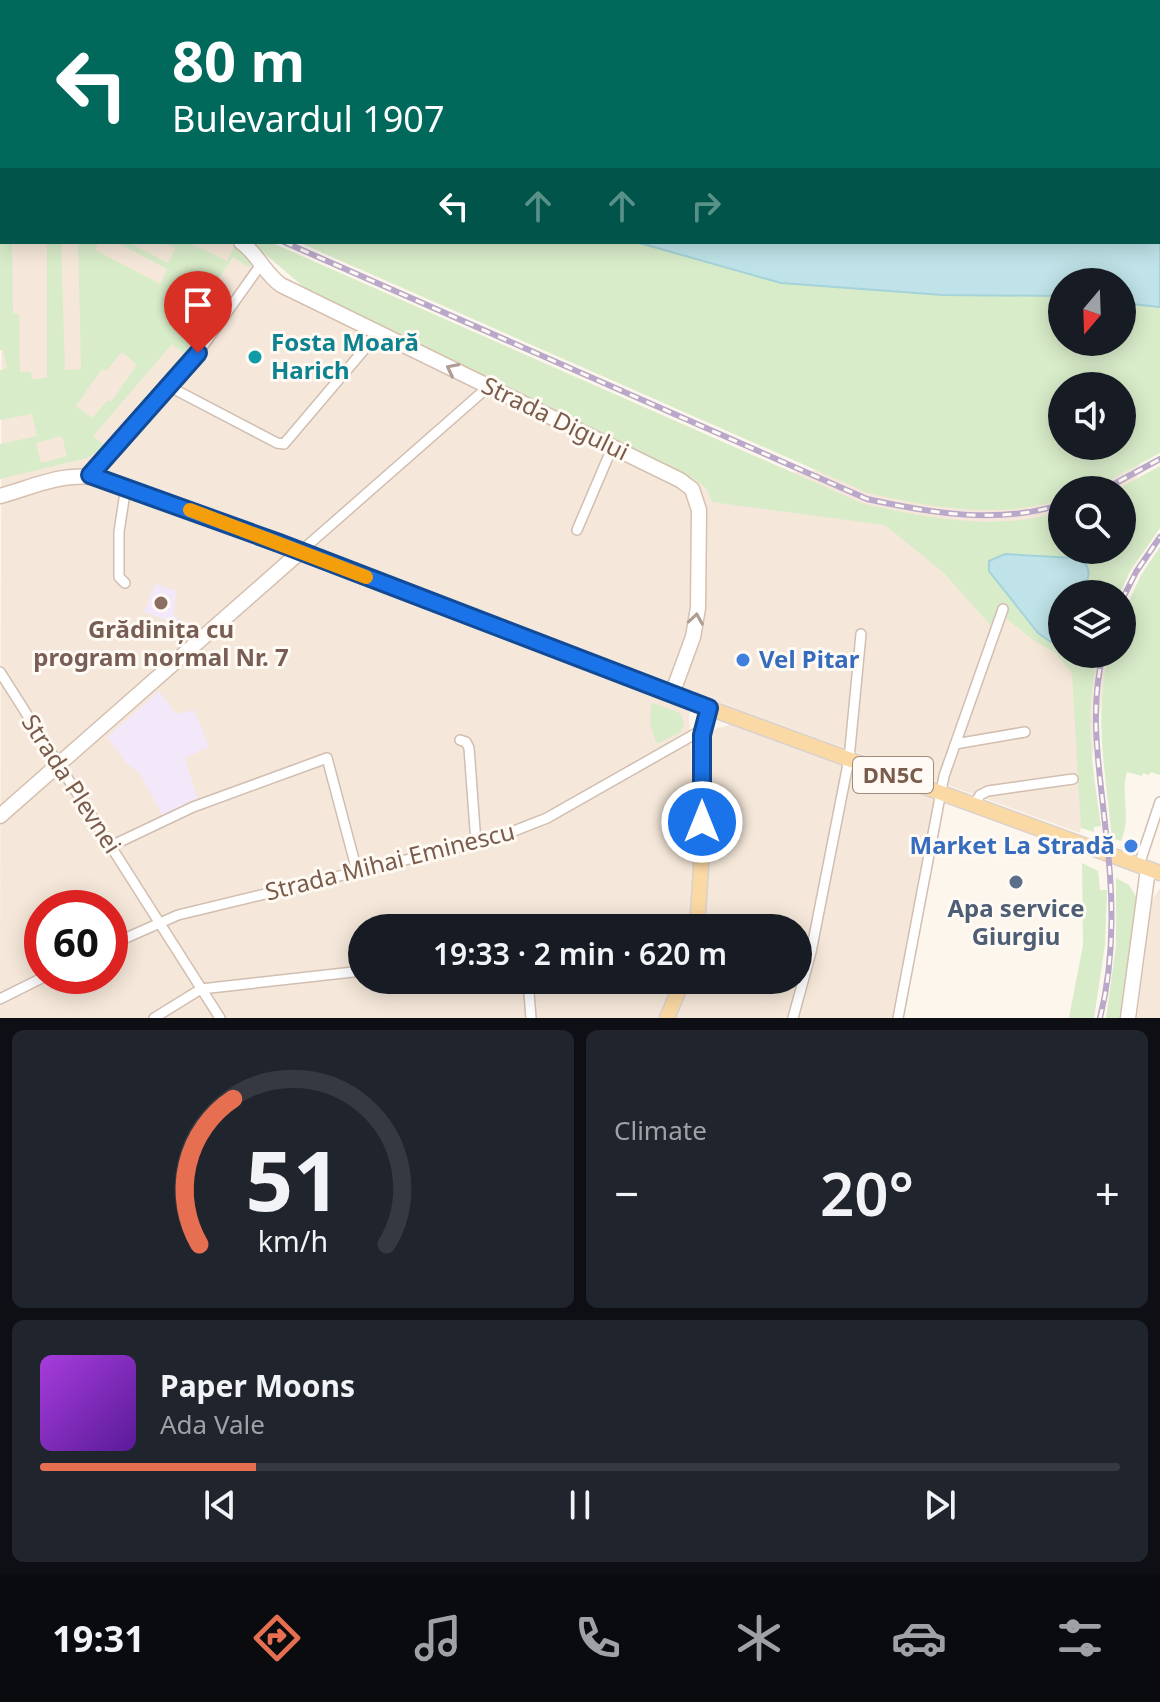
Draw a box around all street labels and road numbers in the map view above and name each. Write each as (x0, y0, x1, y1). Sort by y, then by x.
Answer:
street label: Strada Digului (477, 368, 635, 467)
street label: Strada Plevnei (15, 707, 130, 859)
road number: DN5C (853, 757, 933, 793)
street label: Strada Mihai Eminescu (261, 814, 518, 908)

